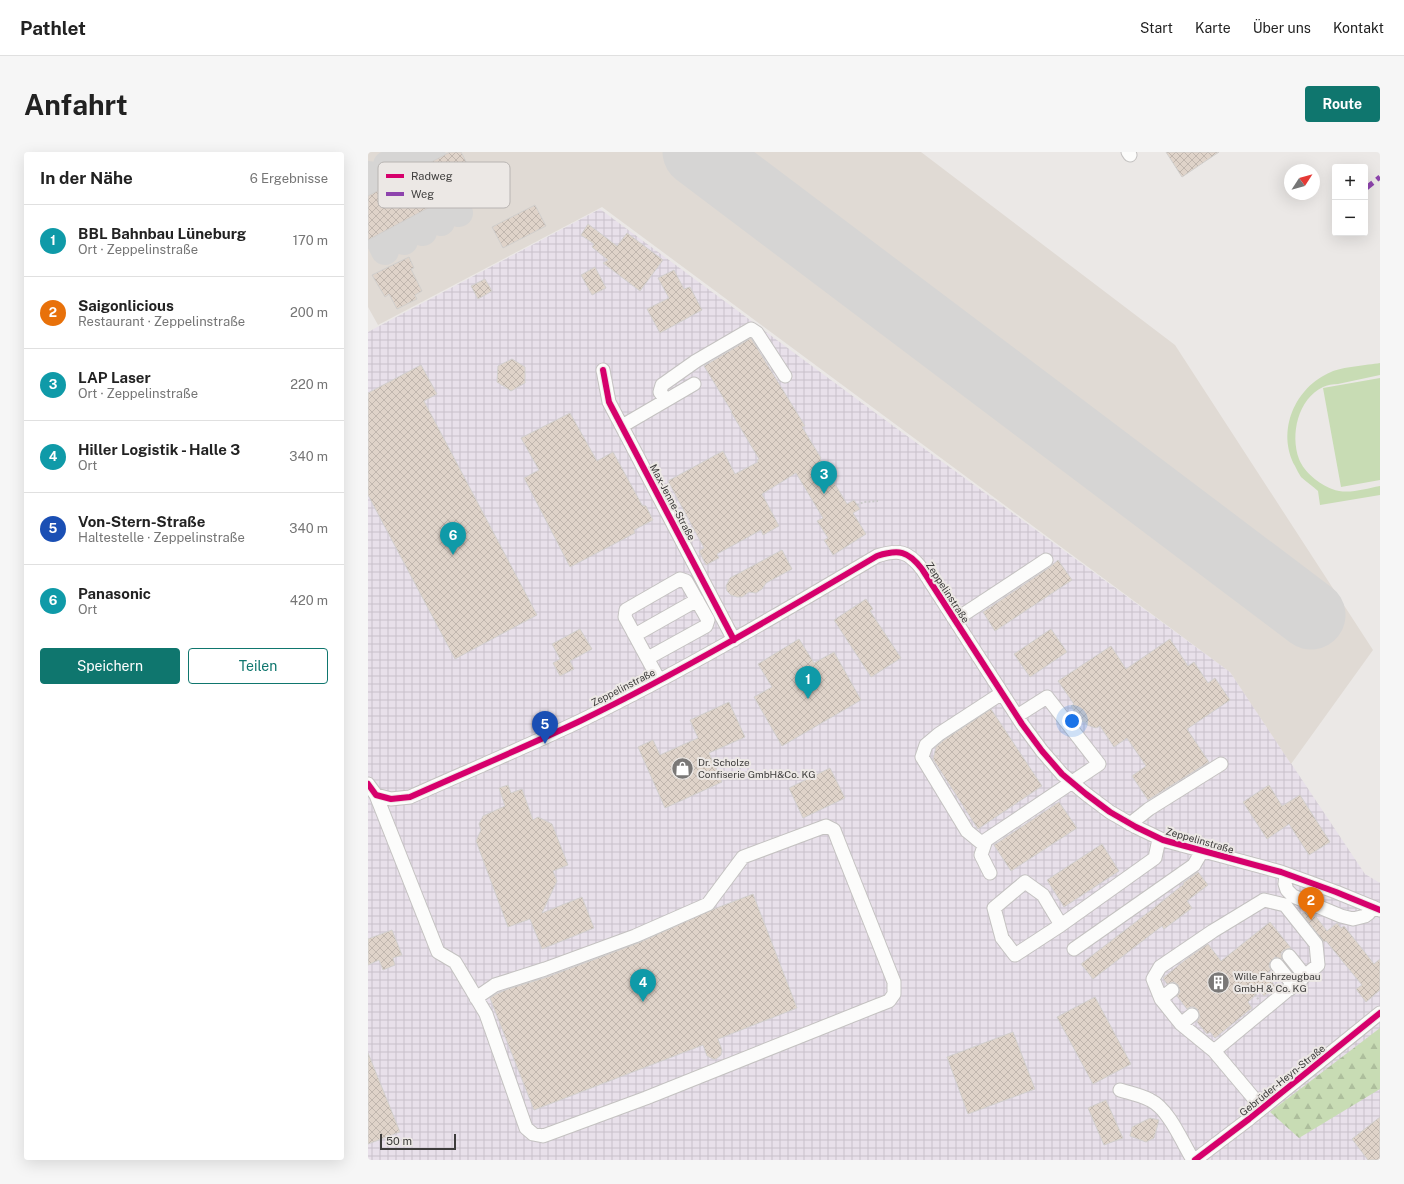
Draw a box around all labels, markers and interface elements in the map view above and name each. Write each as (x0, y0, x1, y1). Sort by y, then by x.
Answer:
text: Pathlet (20, 17, 86, 39)
text: Start (1140, 20, 1173, 36)
text: Karte (1195, 20, 1231, 36)
text: Über uns (1253, 20, 1311, 36)
text: Kontakt (1333, 20, 1384, 36)
button: Route (1305, 86, 1380, 122)
text: Anfahrt (24, 88, 128, 121)
legend (378, 162, 510, 208)
north arrow (1284, 164, 1320, 200)
map controls (1332, 164, 1368, 236)
button: + (1332, 164, 1368, 200)
text: In der Nähe (40, 168, 133, 188)
text: Radweg (411, 170, 453, 182)
text: 6 Ergebnisse (250, 171, 328, 186)
text: Weg (411, 188, 434, 200)
button: − (1332, 200, 1368, 236)
text: BBL Bahnbau Lüneburg (78, 225, 246, 242)
text: 1 (50, 233, 56, 248)
text: 170 m (293, 233, 328, 248)
text: Ort · Zeppelinstraße (78, 242, 198, 257)
text: Saigonlicious (78, 297, 174, 314)
text: 2 (49, 305, 57, 320)
text: 200 m (290, 305, 328, 320)
text: Restaurant · Zeppelinstraße (78, 314, 245, 329)
text: LAP Laser (78, 369, 151, 386)
text: 3 (49, 377, 57, 392)
text: 220 m (290, 377, 328, 392)
text: Ort · Zeppelinstraße (78, 386, 198, 401)
text: Hiller Logistik - Halle 3 (78, 441, 240, 458)
text: 4 (49, 449, 57, 464)
text: 340 m (289, 449, 328, 464)
text: Ort (78, 458, 97, 473)
pin: 3 (811, 461, 837, 494)
street label: Max-Jenne-Straße (648, 462, 698, 542)
text: Von-Stern-Straße (78, 513, 205, 530)
text: 5 (49, 521, 57, 536)
text: 340 m (289, 521, 328, 536)
pin: 6 (440, 522, 466, 555)
text: Haltestelle · Zeppelinstraße (78, 530, 245, 545)
street label: Zeppelinstraße (924, 559, 972, 625)
text: Panasonic (78, 585, 151, 602)
text: 6 (49, 593, 57, 608)
text: 420 m (290, 593, 328, 608)
text: Ort (78, 602, 97, 617)
button: Speichern (40, 648, 180, 684)
button: Teilen (188, 648, 328, 684)
street label: Zeppelinstraße (589, 666, 657, 708)
pin: 1 (795, 666, 821, 699)
pin: 5 (532, 711, 558, 744)
your location (1062, 711, 1082, 731)
shop icon: Dr. Scholze Confiserie GmbH&Co. KG (669, 755, 695, 781)
place label: Dr. Scholze Confiserie GmbH&Co. KG (698, 756, 816, 780)
street label: Zeppelinstraße (1165, 825, 1236, 856)
pin: 2 (1298, 887, 1324, 920)
pin: 4 (630, 969, 656, 1002)
building icon: Wille Fahrzeugbau GmbH & Co. KG (1206, 969, 1232, 995)
place label: Wille Fahrzeugbau GmbH & Co. KG (1234, 970, 1321, 994)
street label: Gebrüder-Heyn-Straße (1237, 1042, 1327, 1118)
scale bar (380, 1132, 456, 1151)
text: 50 m (386, 1135, 412, 1147)

